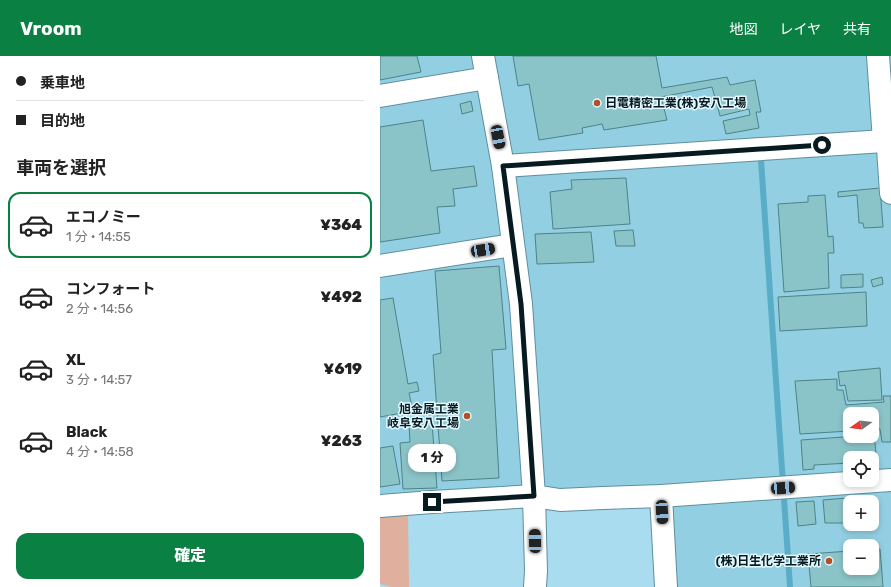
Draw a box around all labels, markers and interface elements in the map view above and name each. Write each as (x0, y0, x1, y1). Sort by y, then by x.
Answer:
text: Vroom (20, 17, 82, 40)
text: 地図 (729, 21, 757, 38)
text: レイヤ (779, 21, 821, 38)
text: 共有 (843, 21, 871, 38)
text: 乗車地 (40, 74, 85, 92)
place label: 日電精密工業(株)安八工場 (605, 96, 746, 110)
marker: 日電精密工業(株)安八工場 (592, 98, 602, 108)
text: 目的地 (40, 112, 85, 130)
car (490, 124, 506, 150)
route start (813, 136, 831, 154)
text: 車両を選択 (16, 157, 106, 179)
icon: car (18, 207, 54, 243)
text: エコノミー (66, 208, 141, 226)
text: ¥364 (320, 216, 362, 234)
text: 1 分 · 14:55 (66, 229, 131, 244)
car (470, 242, 496, 258)
icon: car (18, 279, 54, 315)
text: コンフォート (66, 280, 156, 298)
text: ¥492 (321, 288, 362, 306)
text: 2 分 · 14:56 (66, 301, 133, 316)
icon: car (18, 351, 54, 387)
text: XL (66, 351, 85, 369)
text: ¥619 (324, 360, 362, 378)
text: 3 分 · 14:57 (66, 372, 132, 387)
place label: 旭金属工業 岐阜安八工場 (387, 402, 459, 430)
north arrow (843, 407, 879, 443)
map controls (843, 407, 879, 575)
marker: 旭金属工業 岐阜安八工場 (462, 411, 472, 421)
icon: car (18, 423, 54, 459)
text: Black (66, 423, 107, 441)
text: ¥263 (321, 432, 362, 450)
text: 4 分 · 14:58 (66, 444, 134, 459)
callout: 1 分 (408, 444, 456, 472)
text: 1 分 (421, 450, 443, 465)
button: locate (843, 451, 879, 487)
car (771, 481, 795, 495)
route end (423, 493, 441, 511)
button: + (843, 495, 879, 531)
car (655, 500, 669, 524)
car (529, 529, 541, 553)
button: 確定 (16, 533, 364, 579)
button: − (843, 539, 879, 575)
place label: (株)日生化学工業所 (716, 554, 821, 568)
marker: (株)日生化学工業所 (824, 556, 834, 566)

